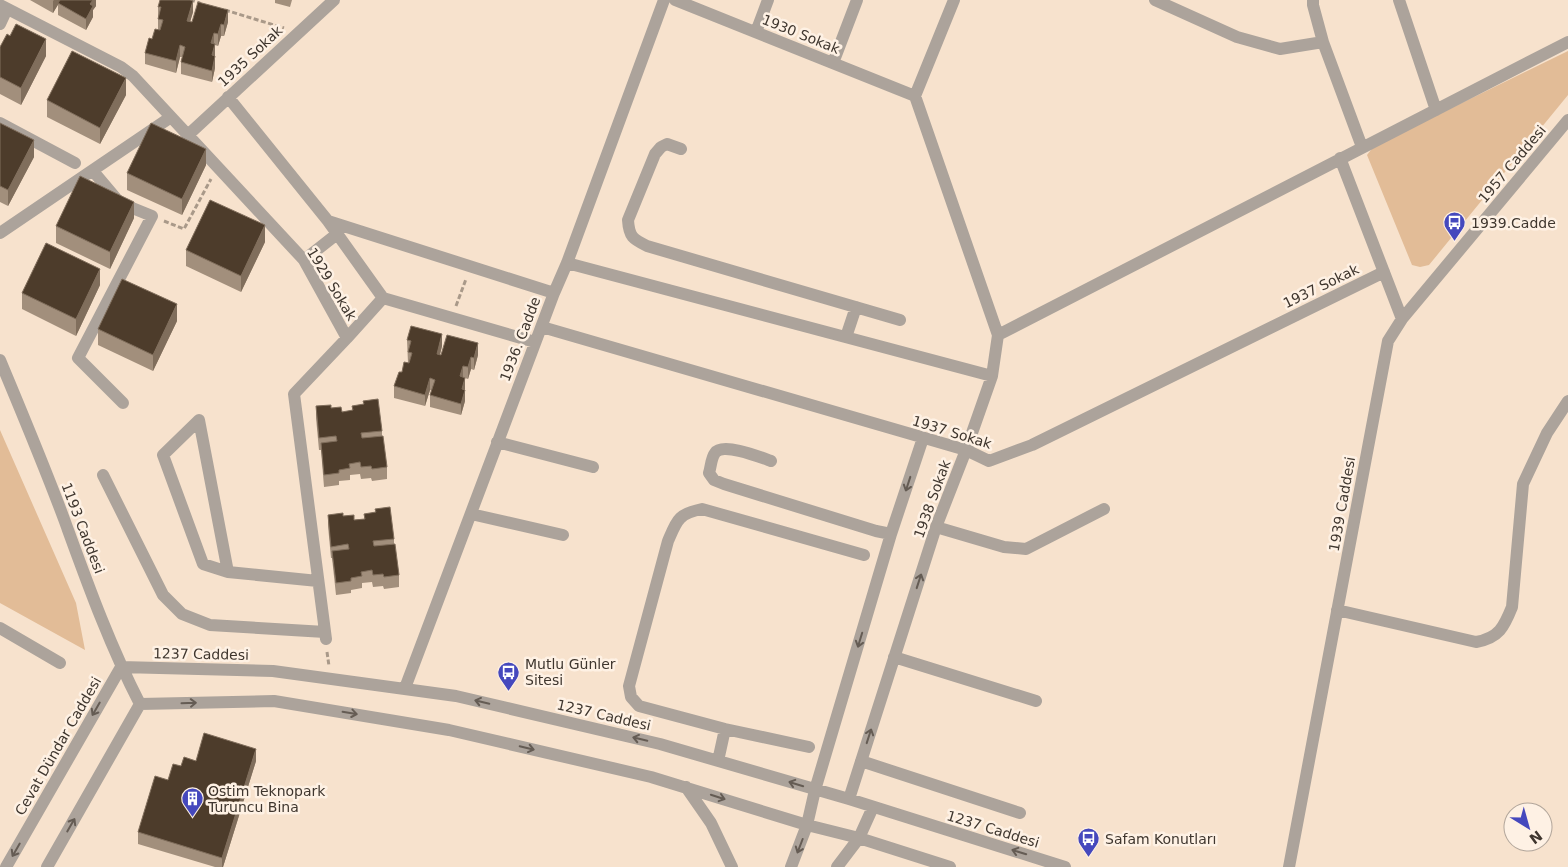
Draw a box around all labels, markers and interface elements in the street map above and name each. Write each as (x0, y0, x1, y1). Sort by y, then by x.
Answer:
street label: 1930 Sokak (760, 11, 843, 57)
street label: 1935 Sokak (215, 22, 286, 90)
street label: 1957 Caddesi (1475, 122, 1549, 206)
bus stop icon: 1939.Cadde (1443, 211, 1467, 242)
place label: 1939.Cadde (1471, 215, 1556, 231)
street label: 1929 Sokak (304, 245, 360, 324)
street label: 1937 Sokak (1281, 260, 1362, 311)
street label: 1936. Cadde (497, 294, 543, 384)
street label: 1937 Sokak (910, 412, 994, 452)
street label: 1939 Caddesi (1326, 455, 1358, 553)
street label: 1938 Sokak (910, 457, 954, 540)
one-way arrow (903, 476, 912, 492)
street label: 1193 Caddesi (58, 480, 108, 576)
one-way arrow (914, 574, 924, 590)
one-way arrow (854, 631, 864, 647)
street label: 1237 Caddesi (153, 645, 249, 663)
place label: Mutlu Günler Sitesi (525, 656, 616, 688)
bus stop icon: Mutlu Günler Sitesi (497, 660, 521, 691)
street label: Cevat Dündar Caddesi (12, 674, 104, 818)
street label: 1237 Caddesi (555, 696, 653, 734)
one-way arrow (475, 697, 491, 706)
one-way arrow (180, 698, 197, 708)
one-way arrow (91, 702, 101, 716)
one-way arrow (342, 709, 358, 719)
one-way arrow (865, 729, 874, 744)
one-way arrow (633, 734, 649, 743)
one-way arrow (518, 744, 534, 753)
one-way arrow (789, 779, 805, 789)
place label: Ostim Teknopark Turuncu Bina (207, 783, 326, 815)
building icon: Ostim Teknopark Turuncu Bina (180, 787, 204, 818)
one-way arrow (710, 793, 725, 802)
north arrow (1503, 802, 1553, 852)
street label: 1237 Caddesi (945, 807, 1041, 851)
one-way arrow (66, 817, 76, 832)
bus stop icon: Safam Konutları (1077, 827, 1101, 858)
text: N (1526, 827, 1545, 847)
place label: Safam Konutları (1105, 831, 1216, 847)
one-way arrow (794, 838, 803, 853)
one-way arrow (11, 843, 21, 858)
one-way arrow (1011, 847, 1027, 857)

